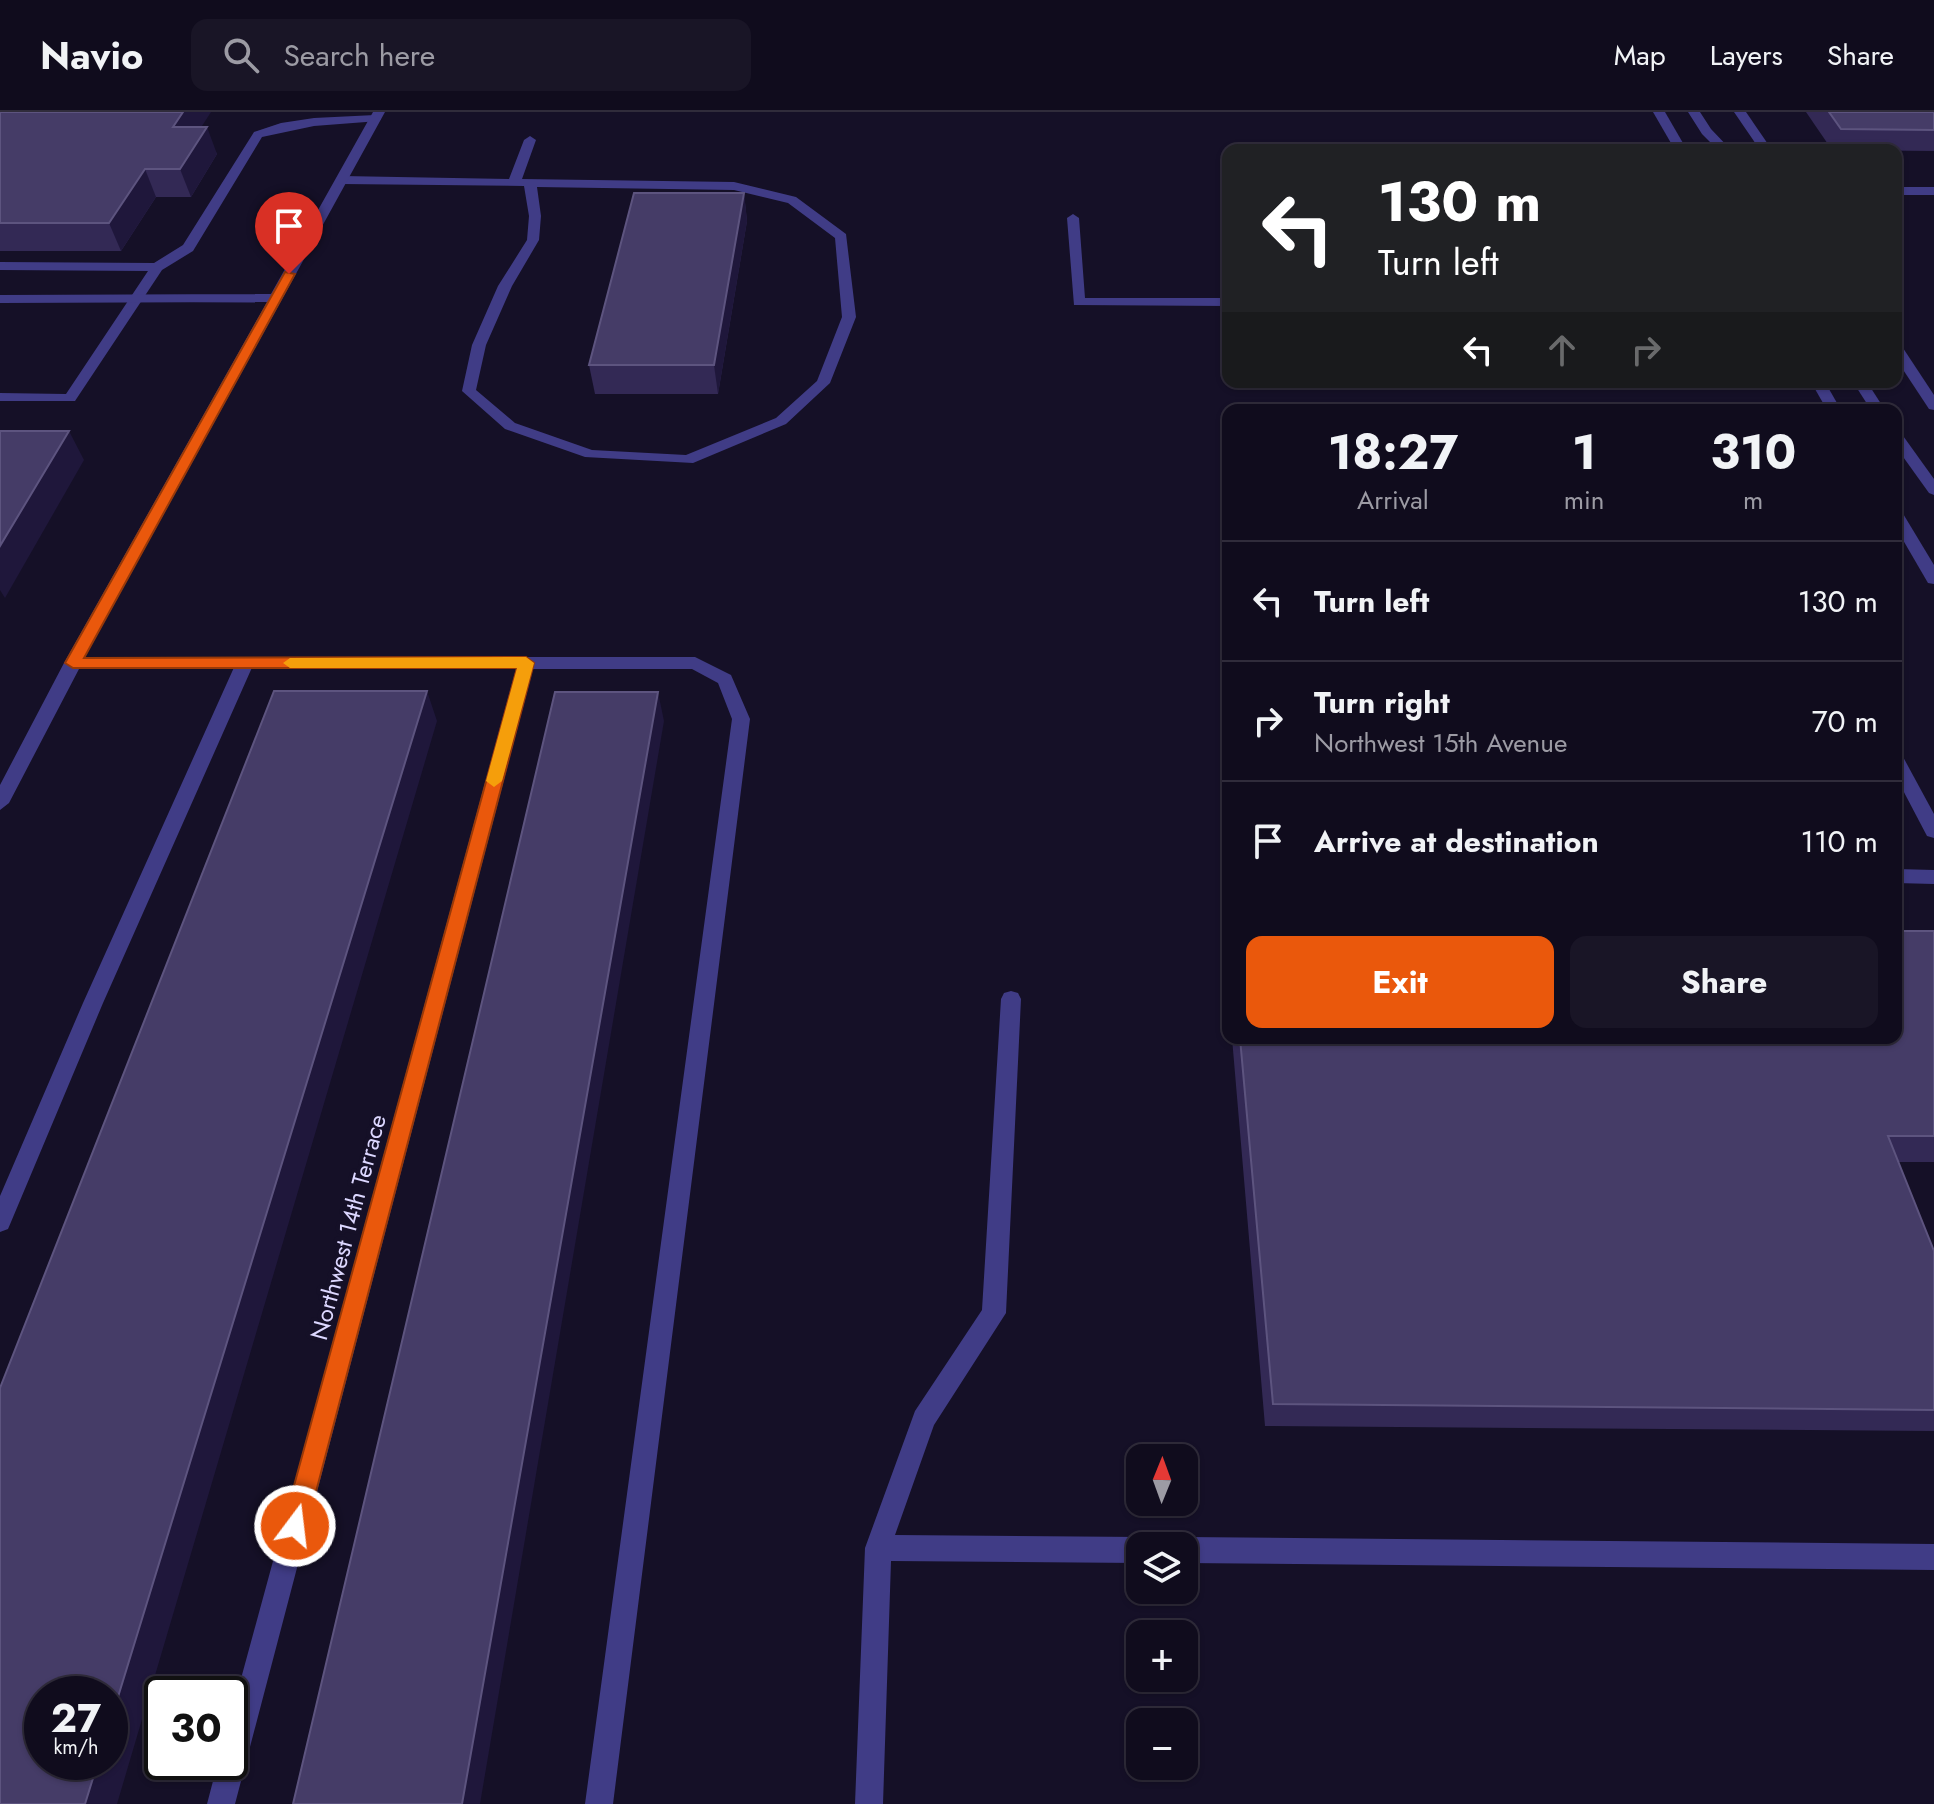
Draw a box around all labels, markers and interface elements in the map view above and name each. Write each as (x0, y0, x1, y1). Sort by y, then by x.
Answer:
search box (191, 19, 751, 91)
text: Navio (40, 28, 143, 83)
icon: search (219, 33, 263, 77)
text: Search here (283, 34, 435, 77)
text: Map (1614, 35, 1666, 76)
text: Layers (1710, 35, 1783, 76)
text: Share (1827, 35, 1894, 76)
text: 130 m (1378, 161, 1541, 242)
icon: left (1246, 176, 1350, 280)
pin (255, 192, 323, 274)
icon: arrive (267, 204, 311, 248)
text: Turn left (1378, 236, 1499, 288)
icon: left (1456, 328, 1500, 372)
icon: ahead (1540, 328, 1584, 372)
icon: right (1624, 328, 1668, 372)
text: 18:27 (1328, 418, 1458, 487)
text: 1 (1572, 418, 1596, 487)
text: 310 (1710, 418, 1796, 487)
text: Arrival (1357, 481, 1429, 519)
text: min (1564, 481, 1605, 519)
text: m (1743, 481, 1763, 519)
icon: left (1246, 579, 1290, 623)
text: Turn left (1314, 580, 1429, 623)
text: 130 m (1798, 580, 1878, 623)
text: Turn right (1314, 681, 1450, 724)
icon: right (1246, 699, 1290, 743)
text: 70 m (1812, 700, 1878, 743)
text: Northwest 15th Avenue (1314, 724, 1567, 762)
icon: arrive (1246, 819, 1290, 863)
text: Arrive at destination (1314, 820, 1599, 863)
text: 110 m (1801, 820, 1878, 863)
button: Exit (1246, 936, 1554, 1028)
button: Share (1570, 936, 1878, 1028)
street label: Northwest 14th Terrace (301, 1110, 395, 1344)
north arrow (1126, 1444, 1198, 1516)
map controls (1126, 1444, 1198, 1780)
position arrow (253, 1484, 337, 1568)
button: layers (1126, 1532, 1198, 1604)
button: + (1126, 1620, 1198, 1692)
speed limit sign: 30 (144, 1676, 248, 1780)
text: 27 (51, 1689, 101, 1747)
button: − (1126, 1708, 1198, 1780)
text: km/h (53, 1733, 99, 1762)

